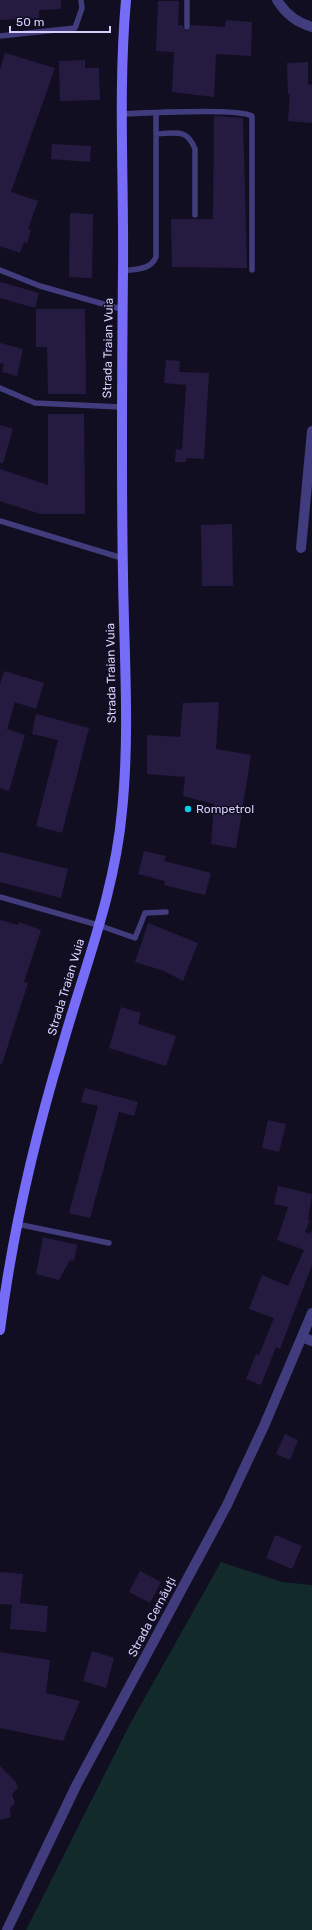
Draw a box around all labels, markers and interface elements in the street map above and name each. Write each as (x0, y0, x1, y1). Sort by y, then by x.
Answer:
scale bar (10, 8, 110, 34)
text: 50 m (16, 15, 44, 29)
street label: Strada Traian Vuia (100, 298, 116, 398)
street label: Strada Traian Vuia (103, 623, 119, 723)
place label: Rompetrol (196, 802, 254, 816)
marker: Rompetrol (183, 804, 193, 814)
street label: Strada Traian Vuia (45, 937, 87, 1037)
street label: Strada Cernăuți (125, 1575, 179, 1659)

